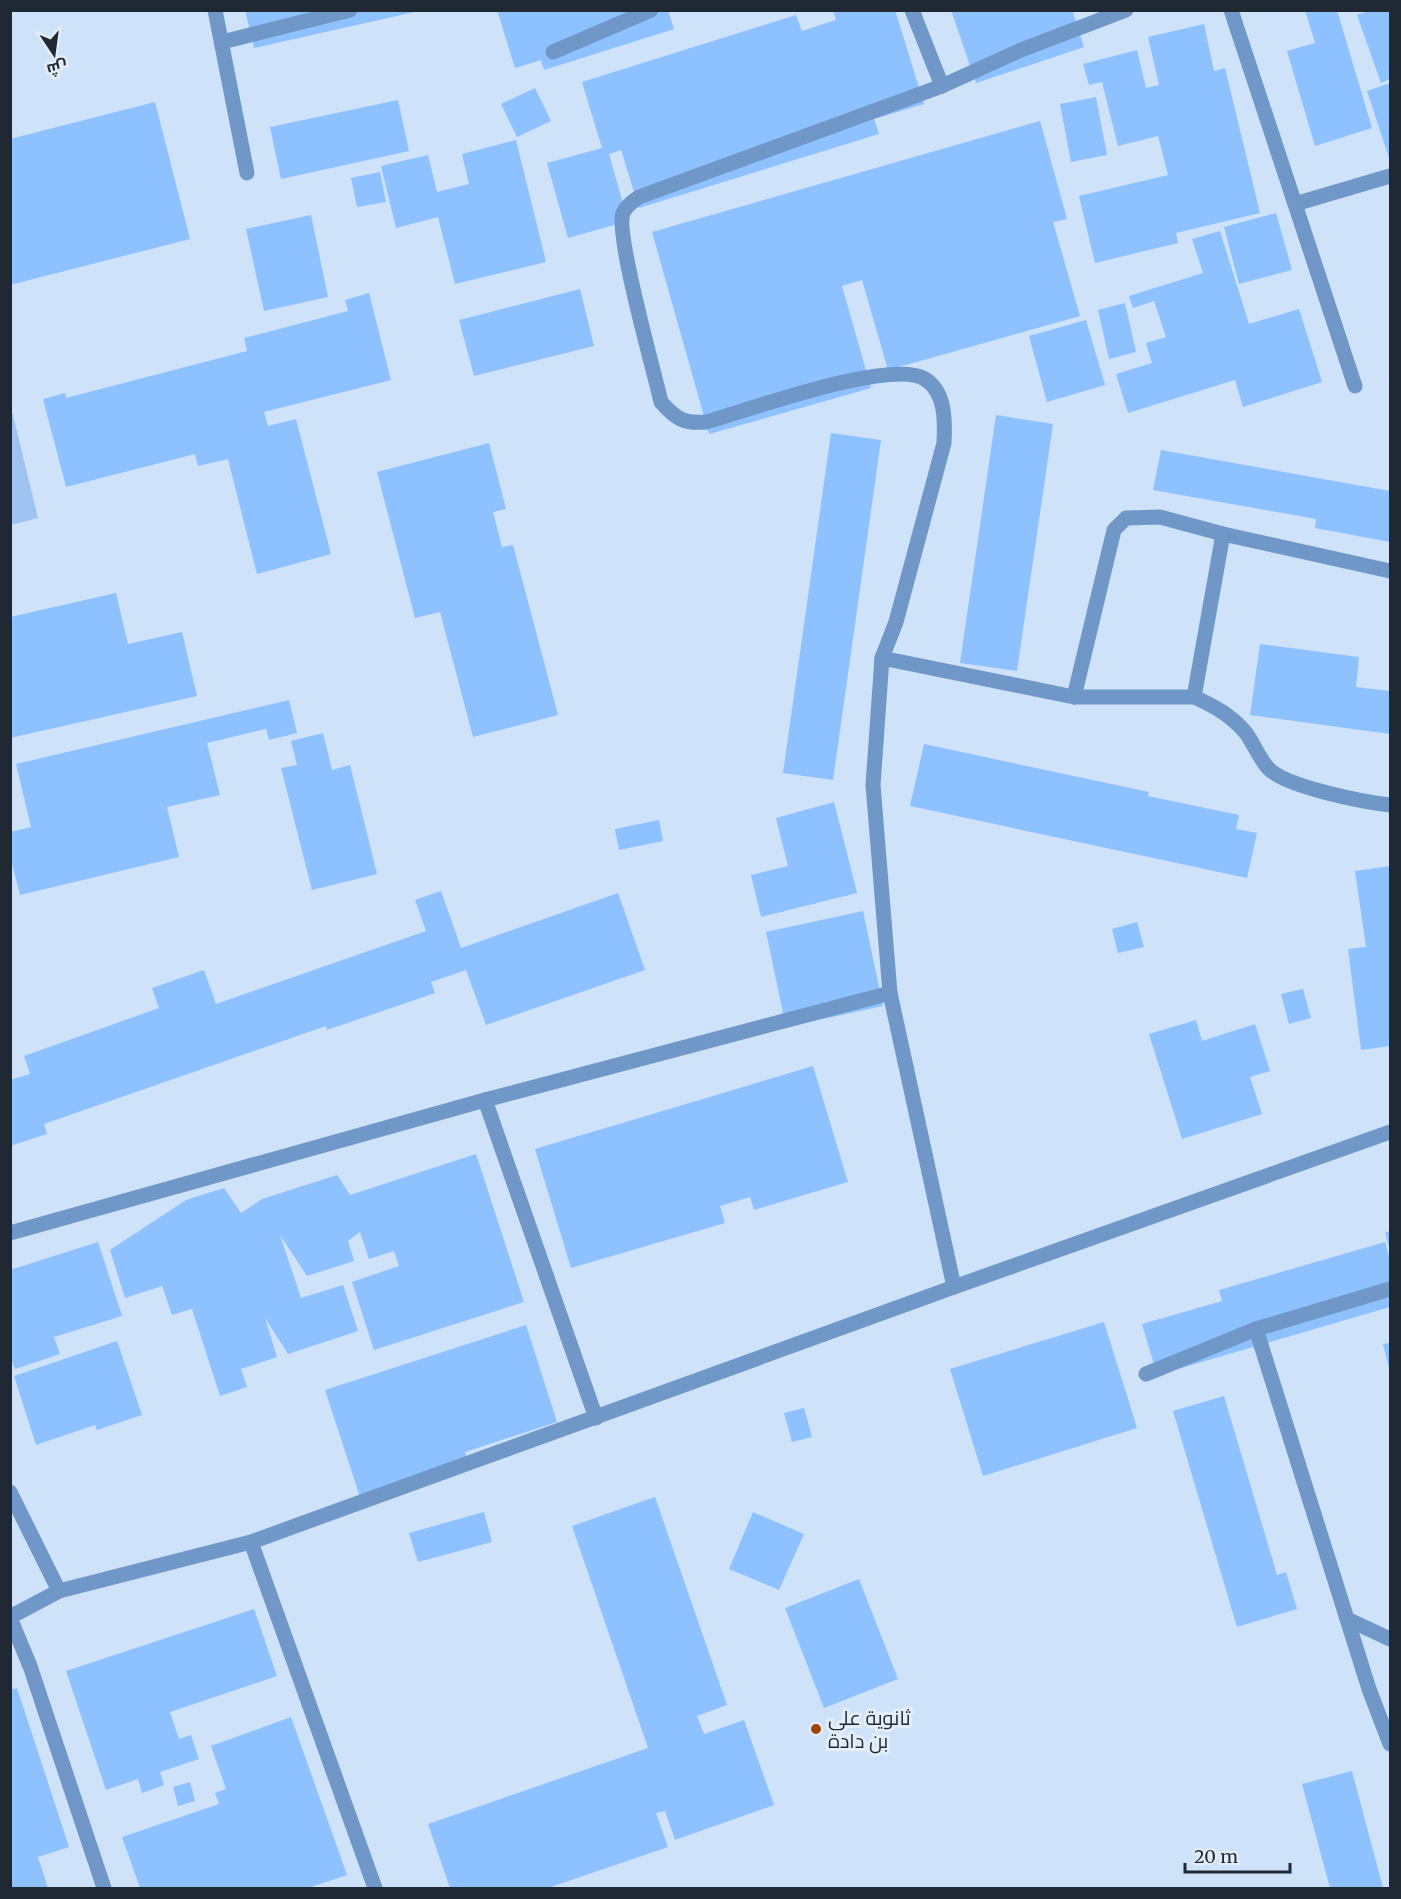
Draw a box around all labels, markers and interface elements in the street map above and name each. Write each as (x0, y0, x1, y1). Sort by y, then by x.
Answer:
north arrow (24, 24, 84, 84)
text: ش (45, 57, 70, 81)
place label: ثانوية علي بن دادة (828, 1705, 911, 1754)
marker: ثانوية علي بن دادة (809, 1722, 823, 1736)
scale bar (1185, 1836, 1290, 1874)
text: 20 m (1194, 1845, 1238, 1868)

